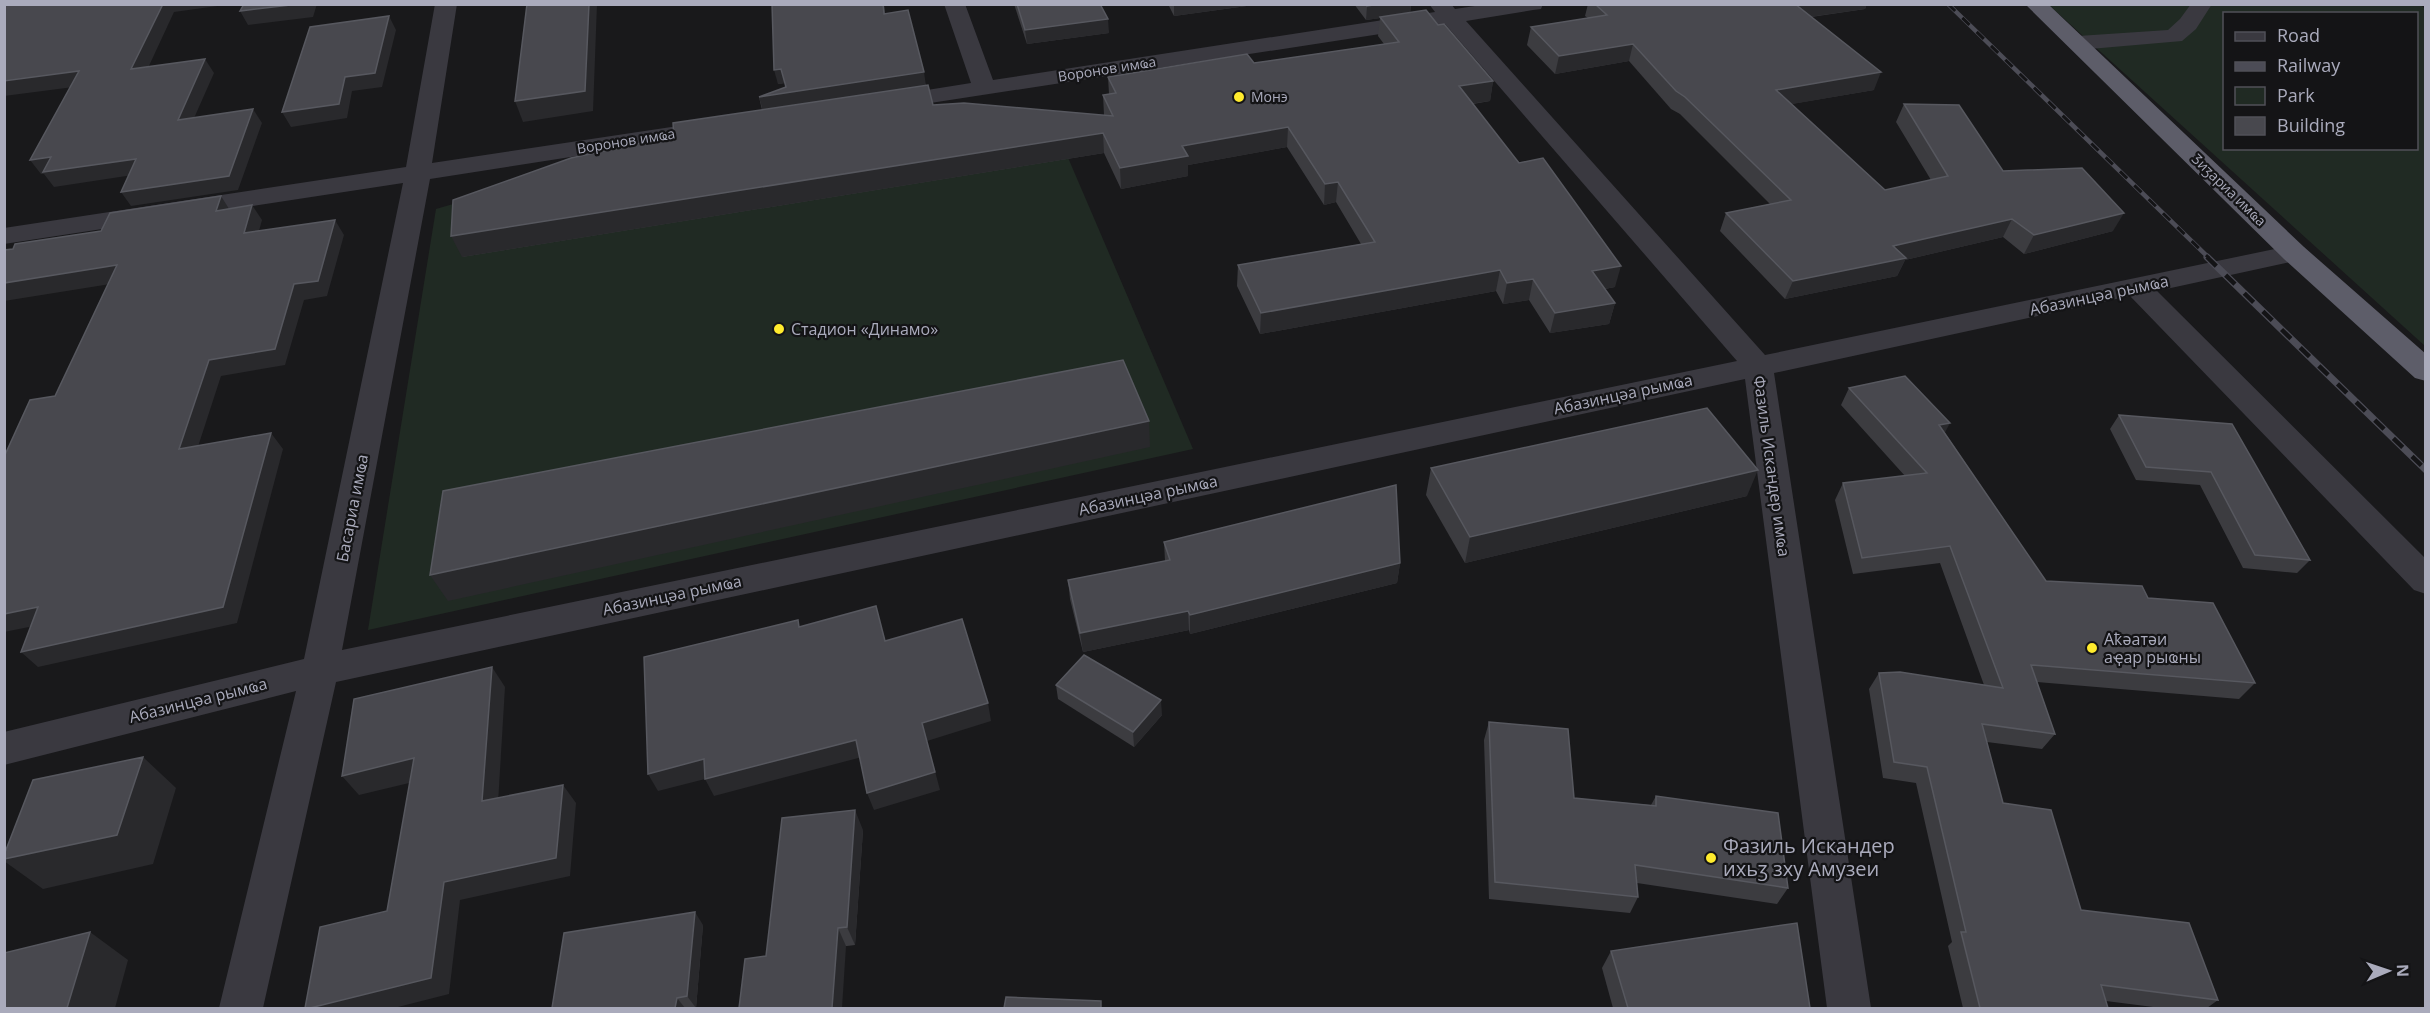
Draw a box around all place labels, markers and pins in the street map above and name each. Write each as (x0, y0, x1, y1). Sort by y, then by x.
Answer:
place label: Монэ (1251, 87, 1288, 106)
marker: Монэ (1232, 90, 1246, 104)
place label: Cтадион «Динамо» (791, 318, 938, 340)
marker: Cтадион «Динамо» (772, 322, 786, 336)
place label: Аҟәатәи аҿар рыҩны (2104, 628, 2201, 668)
marker: Аҟәатәи аҿар рыҩны (2085, 641, 2099, 655)
place label: Фазиль Искандер ихьӡ зху Амузеи (1723, 832, 1895, 882)
marker: Фазиль Искандер ихьӡ зху Амузеи (1704, 851, 1718, 865)

